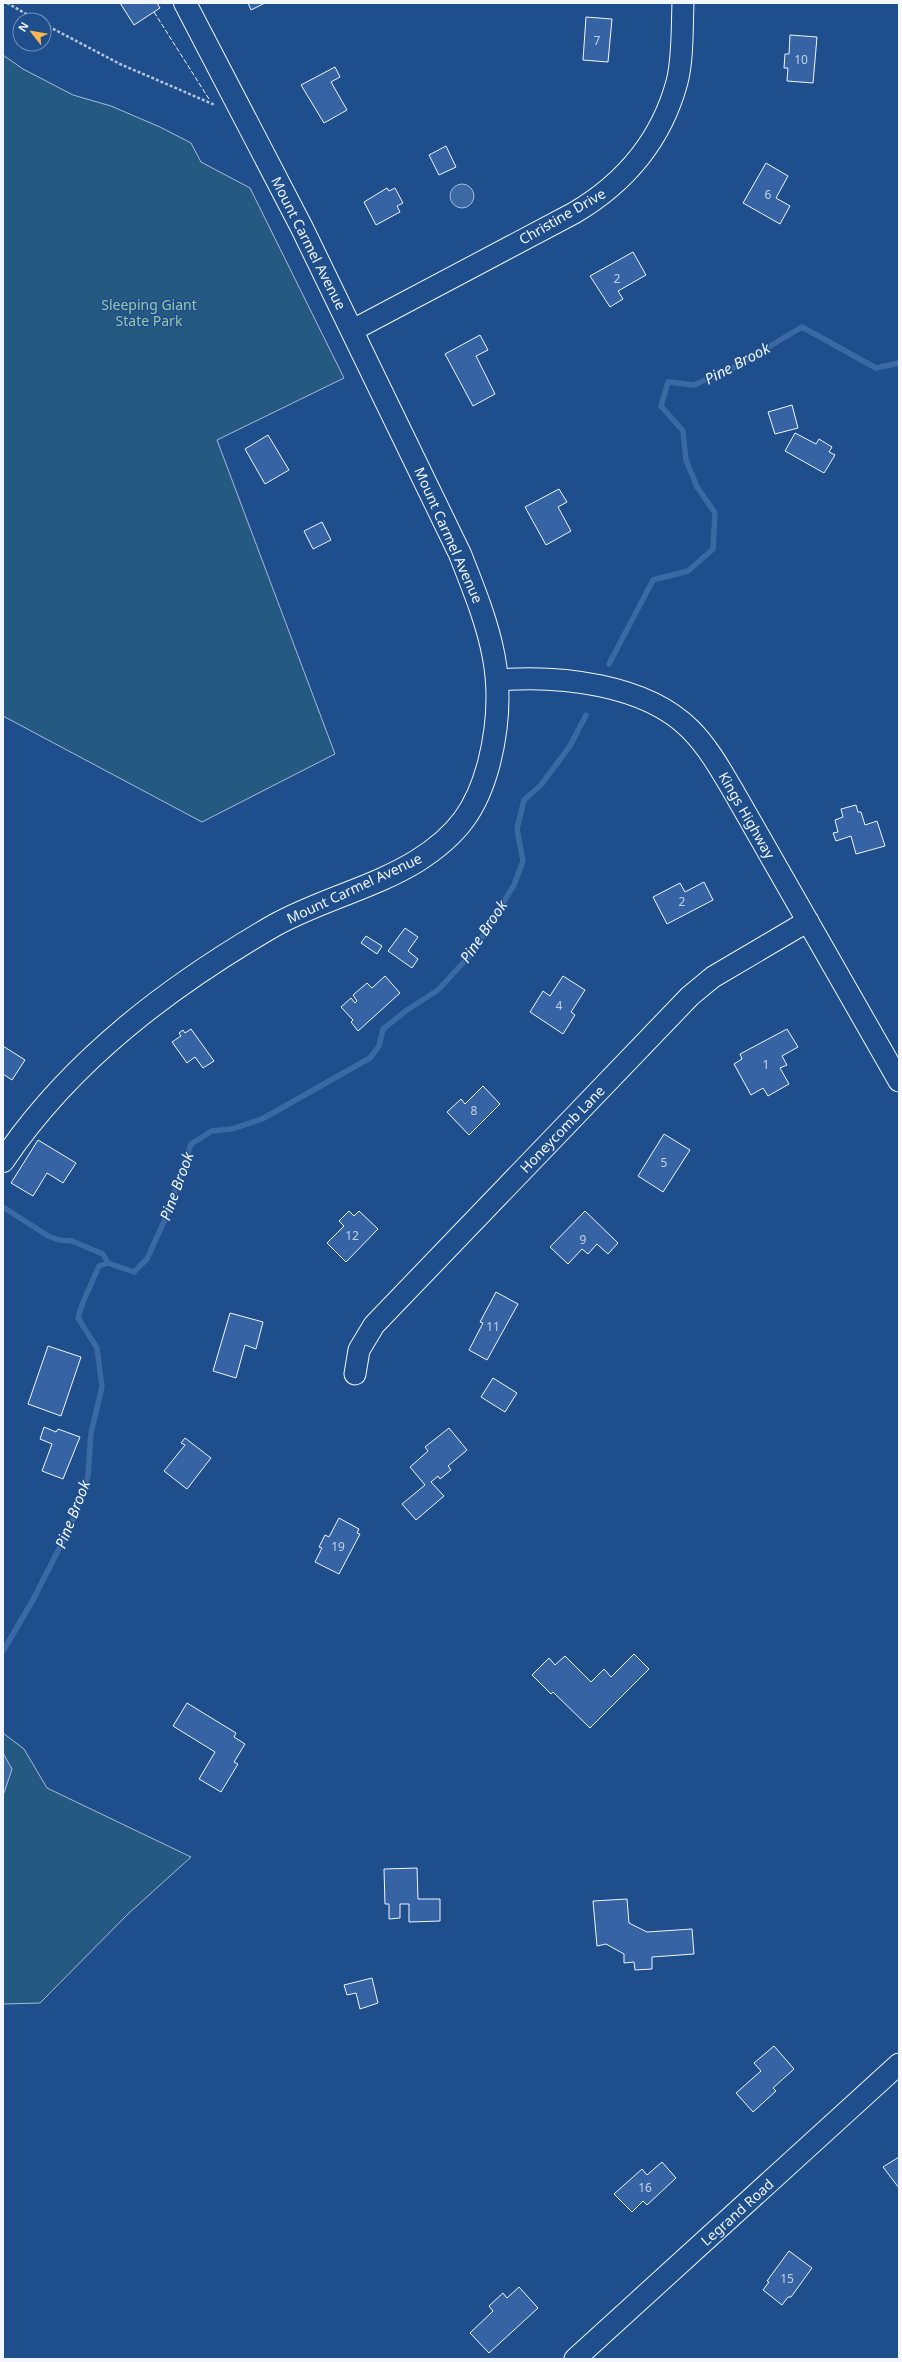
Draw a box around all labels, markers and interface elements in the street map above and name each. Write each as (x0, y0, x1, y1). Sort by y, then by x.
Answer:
north arrow (12, 12, 52, 52)
text: N (14, 19, 32, 34)
house number: 7 (594, 32, 601, 49)
house number: 10 (794, 51, 808, 68)
street label: Mount Carmel Avenue (267, 173, 351, 313)
street label: Christine Drive (515, 183, 609, 248)
house number: 6 (765, 186, 772, 203)
house number: 2 (614, 270, 621, 287)
park label: Sleeping Giant State Park (101, 295, 197, 330)
water label: Pine Brook (701, 337, 774, 389)
street label: Mount Carmel Avenue (410, 464, 488, 606)
street label: Kings Highway (714, 768, 780, 863)
street label: Mount Carmel Avenue (283, 848, 425, 928)
house number: 2 (679, 893, 686, 910)
water label: Pine Brook (455, 895, 512, 966)
house number: 4 (556, 997, 563, 1014)
house number: 1 (763, 1056, 769, 1073)
street label: Honeycomb Lane (515, 1081, 609, 1177)
house number: 8 (471, 1102, 478, 1119)
water label: Pine Brook (154, 1148, 198, 1223)
house number: 5 (661, 1154, 668, 1171)
house number: 12 (345, 1227, 359, 1244)
house number: 9 (580, 1231, 587, 1248)
house number: 11 (486, 1318, 500, 1335)
water label: Pine Brook (50, 1477, 94, 1551)
house number: 19 (331, 1538, 345, 1555)
street label: Legrand Road (697, 2174, 777, 2250)
house number: 16 (638, 2179, 652, 2196)
house number: 15 (780, 2270, 794, 2287)

